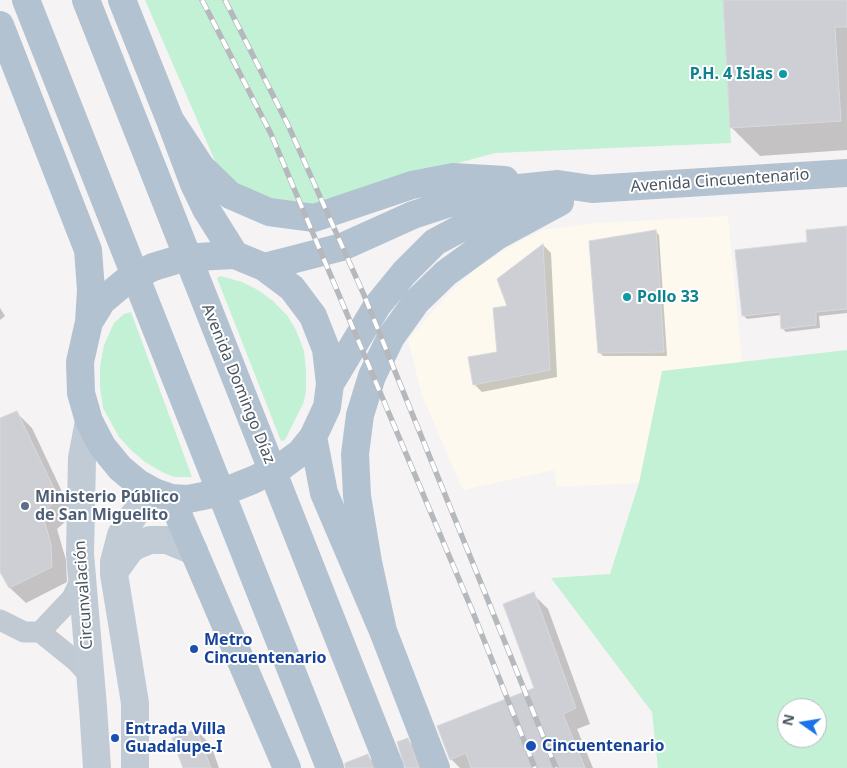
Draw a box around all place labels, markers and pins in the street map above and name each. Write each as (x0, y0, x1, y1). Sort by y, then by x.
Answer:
place label: P.H. 4 Islas (690, 64, 773, 84)
marker: P.H. 4 Islas (777, 68, 789, 80)
place label: Pollo 33 (637, 287, 699, 307)
marker: Pollo 33 (621, 291, 633, 303)
place label: Ministerio Público de San Miguelito (35, 487, 179, 525)
marker: Ministerio Público de San Miguelito (19, 500, 31, 512)
place label: Metro Cincuentenario (204, 630, 326, 668)
marker: Metro Cincuentenario (188, 643, 200, 655)
place label: Entrada Villa Guadalupe-I (125, 719, 226, 757)
marker: Entrada Villa Guadalupe-I (109, 732, 121, 744)
place label: Cincuentenario (542, 736, 664, 756)
marker: Cincuentenario (524, 739, 538, 753)

